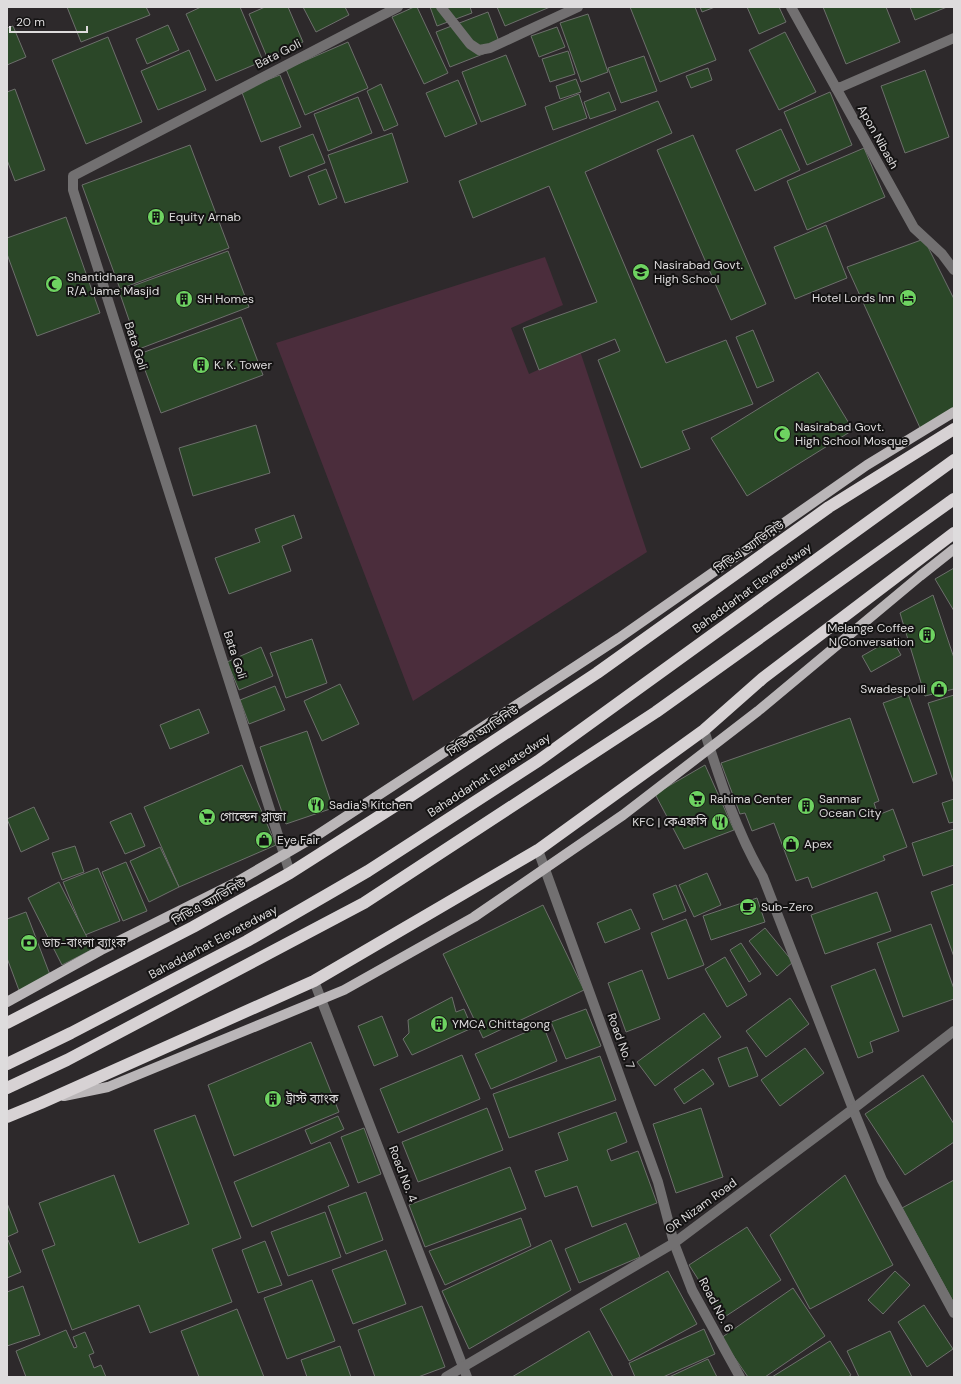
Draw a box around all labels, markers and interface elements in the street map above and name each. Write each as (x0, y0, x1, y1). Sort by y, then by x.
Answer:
scale bar (10, 8, 87, 34)
text: 20 m (16, 14, 45, 30)
street label: Bata Goli (252, 36, 304, 72)
street label: Apon Nibash (854, 102, 902, 172)
building icon: Equity Arnab (146, 207, 166, 227)
place label: Equity Arnab (169, 209, 241, 225)
place label: Nasirabad Govt. High School (654, 257, 743, 287)
school or university icon: Nasirabad Govt. High School (631, 262, 651, 282)
place label: Shantidhara R/A Jame Masjid (67, 269, 159, 299)
mosque icon: Shantidhara R/A Jame Masjid (44, 274, 64, 294)
hotel icon: Hotel Lords Inn (898, 288, 918, 308)
building icon: SH Homes (174, 289, 194, 309)
place label: Hotel Lords Inn (812, 290, 895, 306)
place label: SH Homes (197, 291, 254, 307)
street label: Bata Goli (121, 320, 151, 372)
building icon: K. K. Tower (191, 355, 211, 375)
place label: K. K. Tower (214, 357, 272, 373)
place label: Nasirabad Govt. High School Mosque (795, 419, 908, 449)
mosque icon: Nasirabad Govt. High School Mosque (772, 424, 792, 444)
street label: সিডিএ অ্যাভিনিউ (710, 517, 788, 578)
street label: Bahaddarhat Elevatedway (689, 539, 815, 637)
place label: Melange Coffee N Conversation (827, 620, 914, 650)
building icon: Melange Coffee N Conversation (917, 625, 937, 645)
street label: Bata Goli (220, 629, 250, 681)
shop icon: Swadespolli (929, 679, 949, 699)
place label: Swadespolli (860, 681, 926, 697)
street label: সিডিএ অ্যাভিনিউ (443, 702, 522, 761)
street label: Bahaddarhat Elevatedway (424, 729, 554, 821)
supermarket icon: Rahima Center (687, 789, 707, 809)
place label: Rahima Center (710, 791, 792, 807)
place label: Sanmar Ocean City (819, 791, 882, 821)
restaurant icon: Sadia's Kitchen (306, 795, 326, 815)
building icon: Sanmar Ocean City (796, 796, 816, 816)
place label: Sadia's Kitchen (329, 797, 413, 813)
supermarket icon: গোল্ডেন প্লাজা (197, 807, 217, 827)
place label: গোল্ডেন প্লাজা (220, 809, 287, 825)
restaurant icon: KFC | কেএফসি (710, 812, 730, 832)
place label: KFC | কেএফসি (632, 814, 708, 830)
shop icon: Eye Fair (254, 830, 274, 850)
place label: Eye Fair (277, 832, 320, 848)
shop icon: Apex (781, 834, 801, 854)
place label: Apex (804, 836, 832, 852)
street label: সিডিএ অ্যাভিনিউ (168, 875, 249, 929)
cafe icon: Sub-Zero (738, 897, 758, 917)
place label: Sub-Zero (761, 899, 813, 915)
street label: Bahaddarhat Elevatedway (146, 901, 280, 983)
bank icon: ডাচ-বাংলা ব্যাংক (19, 933, 39, 953)
place label: ডাচ-বাংলা ব্যাংক (41, 935, 126, 951)
street label: Road No. 7 (603, 1011, 639, 1071)
building icon: YMCA Chittagong (429, 1014, 449, 1034)
place label: YMCA Chittagong (452, 1016, 550, 1032)
building icon: ট্রাস্ট ব্যাংক (263, 1089, 283, 1109)
place label: ট্রাস্ট ব্যাংক (285, 1091, 339, 1107)
street label: Road No. 4 (385, 1143, 421, 1205)
street label: OR Nizam Road (662, 1175, 740, 1237)
street label: Road No. 6 (695, 1275, 737, 1335)

